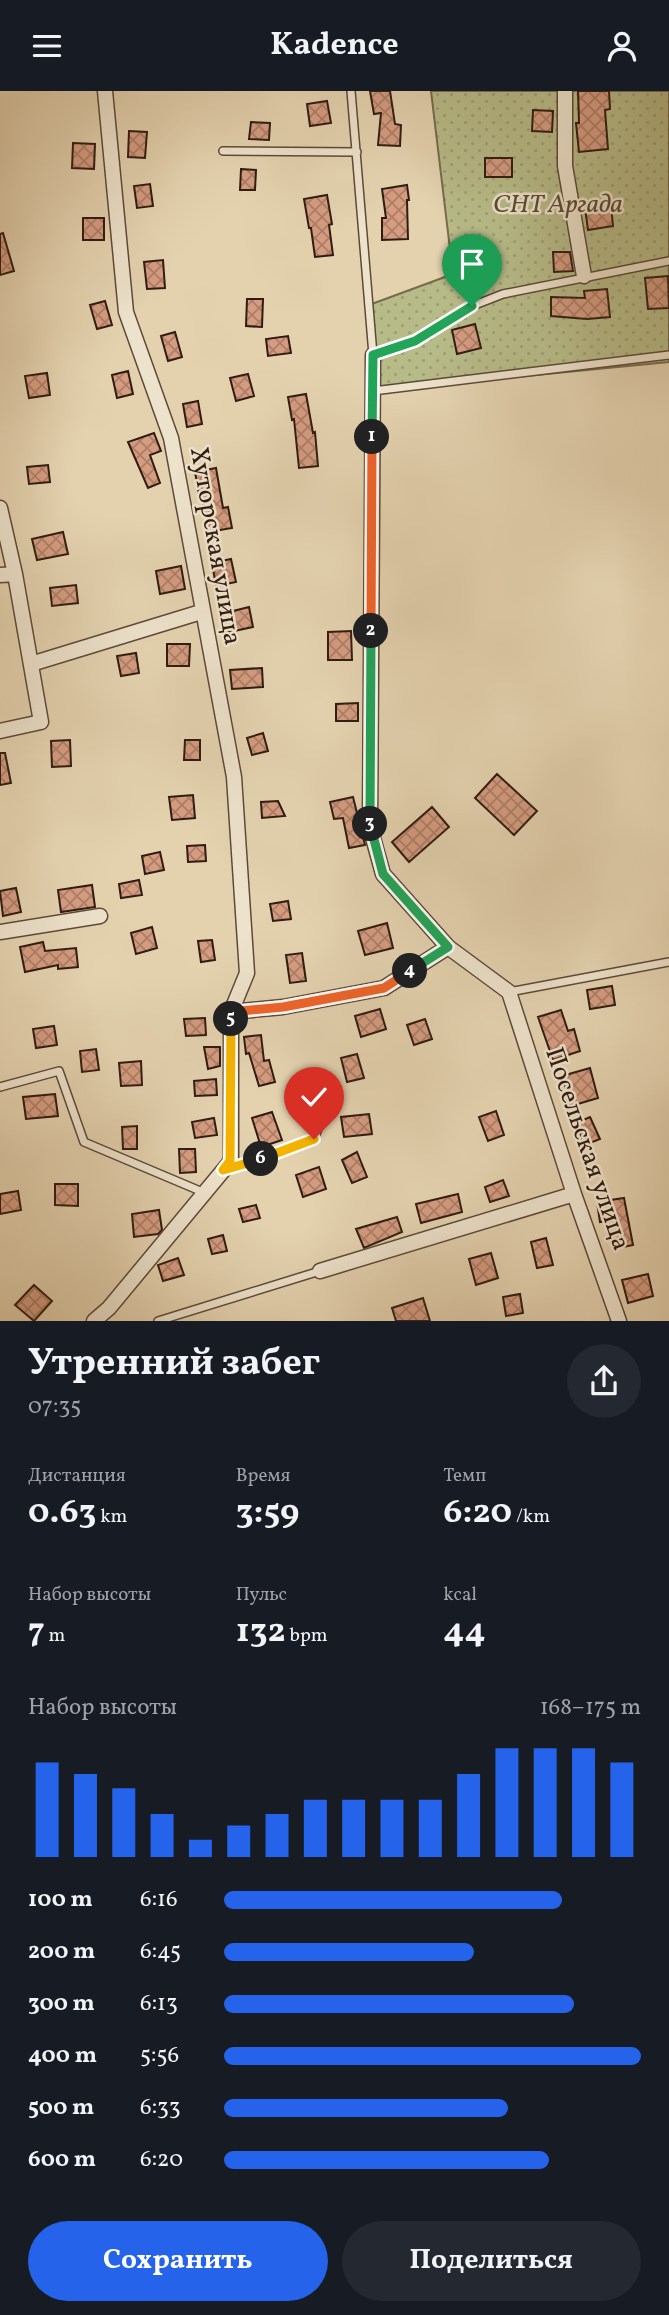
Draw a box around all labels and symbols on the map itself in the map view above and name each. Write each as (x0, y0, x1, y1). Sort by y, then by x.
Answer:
park label: СНТ Аргада (493, 187, 623, 223)
pin (442, 234, 502, 306)
pin: 1 (354, 419, 390, 455)
street label: Хуторская улица (180, 444, 250, 648)
pin: 2 (354, 613, 388, 649)
pin: 3 (352, 807, 388, 841)
pin: 4 (392, 953, 428, 989)
pin: 5 (214, 1002, 248, 1037)
street label: Посельская улица (535, 1043, 639, 1255)
pin (284, 1067, 344, 1139)
pin: 6 (244, 1141, 278, 1177)

